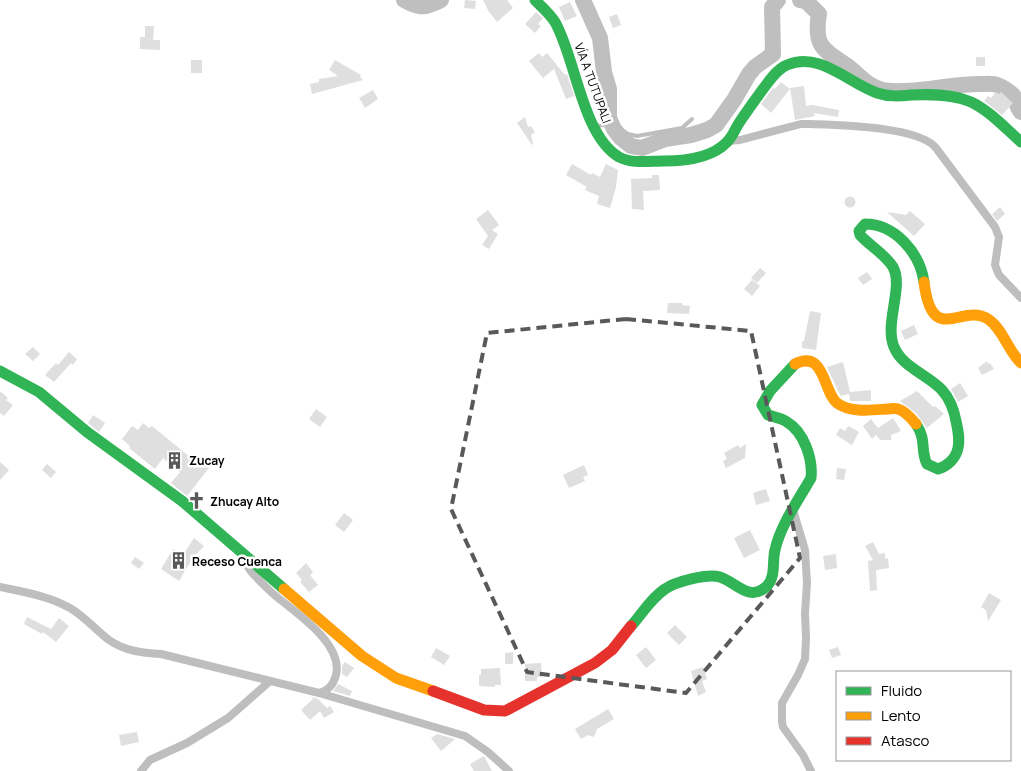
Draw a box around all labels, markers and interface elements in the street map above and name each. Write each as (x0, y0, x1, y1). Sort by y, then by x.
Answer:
street label: VÍA A TUTUPALI (571, 40, 615, 126)
building icon: Zucay (165, 450, 185, 470)
place label: Zucay (189, 452, 225, 469)
church icon: Zhucay Alto (186, 491, 206, 511)
place label: Zhucay Alto (210, 493, 279, 510)
building icon: Receso Cuenca (168, 551, 188, 571)
place label: Receso Cuenca (192, 553, 282, 570)
legend (836, 671, 1011, 761)
text: Fluido (881, 680, 922, 701)
text: Lento (881, 705, 921, 726)
text: Atasco (881, 730, 929, 751)

